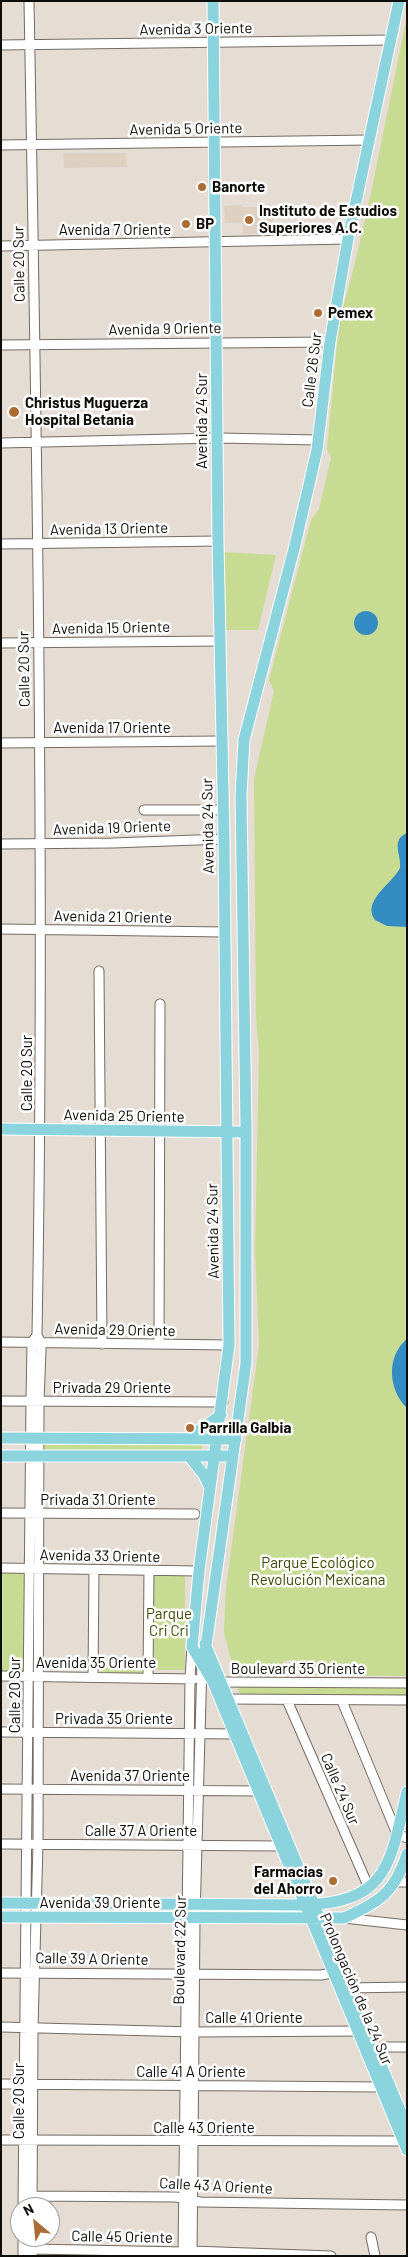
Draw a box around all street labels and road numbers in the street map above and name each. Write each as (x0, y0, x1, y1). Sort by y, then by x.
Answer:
street label: Avenida 3 Oriente (139, 19, 253, 39)
street label: Avenida 5 Oriente (129, 119, 243, 139)
street label: Avenida 7 Oriente (59, 221, 171, 239)
street label: Calle 20 Sur (9, 226, 29, 302)
street label: Avenida 9 Oriente (108, 319, 222, 339)
street label: Calle 26 Sur (298, 331, 326, 409)
street label: Avenida 24 Sur (193, 373, 211, 469)
street label: Avenida 13 Oriente (50, 519, 168, 539)
street label: Avenida 15 Oriente (52, 618, 170, 638)
street label: Calle 20 Sur (14, 631, 34, 707)
street label: Avenida 17 Oriente (53, 719, 171, 737)
street label: Avenida 24 Sur (198, 778, 218, 874)
street label: Avenida 19 Oriente (53, 817, 171, 839)
street label: Avenida 21 Oriente (54, 907, 172, 927)
street label: Calle 20 Sur (18, 1035, 36, 1111)
street label: Avenida 25 Oriente (63, 1106, 185, 1126)
street label: Avenida 24 Sur (203, 1183, 223, 1279)
street label: Avenida 29 Oriente (54, 1320, 176, 1340)
street label: Privada 29 Oriente (53, 1379, 171, 1397)
street label: Privada 31 Oriente (40, 1491, 156, 1509)
street label: Avenida 33 Oriente (40, 1546, 160, 1566)
street label: Avenida 35 Oriente (36, 1654, 156, 1672)
street label: Calle 20 Sur (6, 1657, 24, 1733)
street label: Boulevard 35 Oriente (231, 1660, 365, 1678)
street label: Privada 35 Oriente (55, 1710, 173, 1728)
street label: Calle 24 Sur (317, 1750, 363, 1828)
street label: Avenida 37 Oriente (70, 1767, 190, 1785)
street label: Calle 37 A Oriente (85, 1822, 197, 1840)
street label: Avenida 39 Oriente (40, 1894, 160, 1912)
street label: Boulevard 22 Sur (170, 1895, 190, 2005)
street label: Prolongación de la 24 Sur (316, 1910, 396, 2068)
street label: Calle 39 A Oriente (35, 1949, 149, 1969)
street label: Calle 41 Oriente (205, 2009, 303, 2027)
street label: Calle 20 Sur (10, 2063, 28, 2139)
street label: Calle 41 A Oriente (136, 2063, 246, 2081)
street label: Calle 43 Oriente (153, 2119, 255, 2137)
street label: Calle 43 A Oriente (159, 2174, 273, 2198)
street label: Calle 45 Oriente (71, 2227, 173, 2247)

